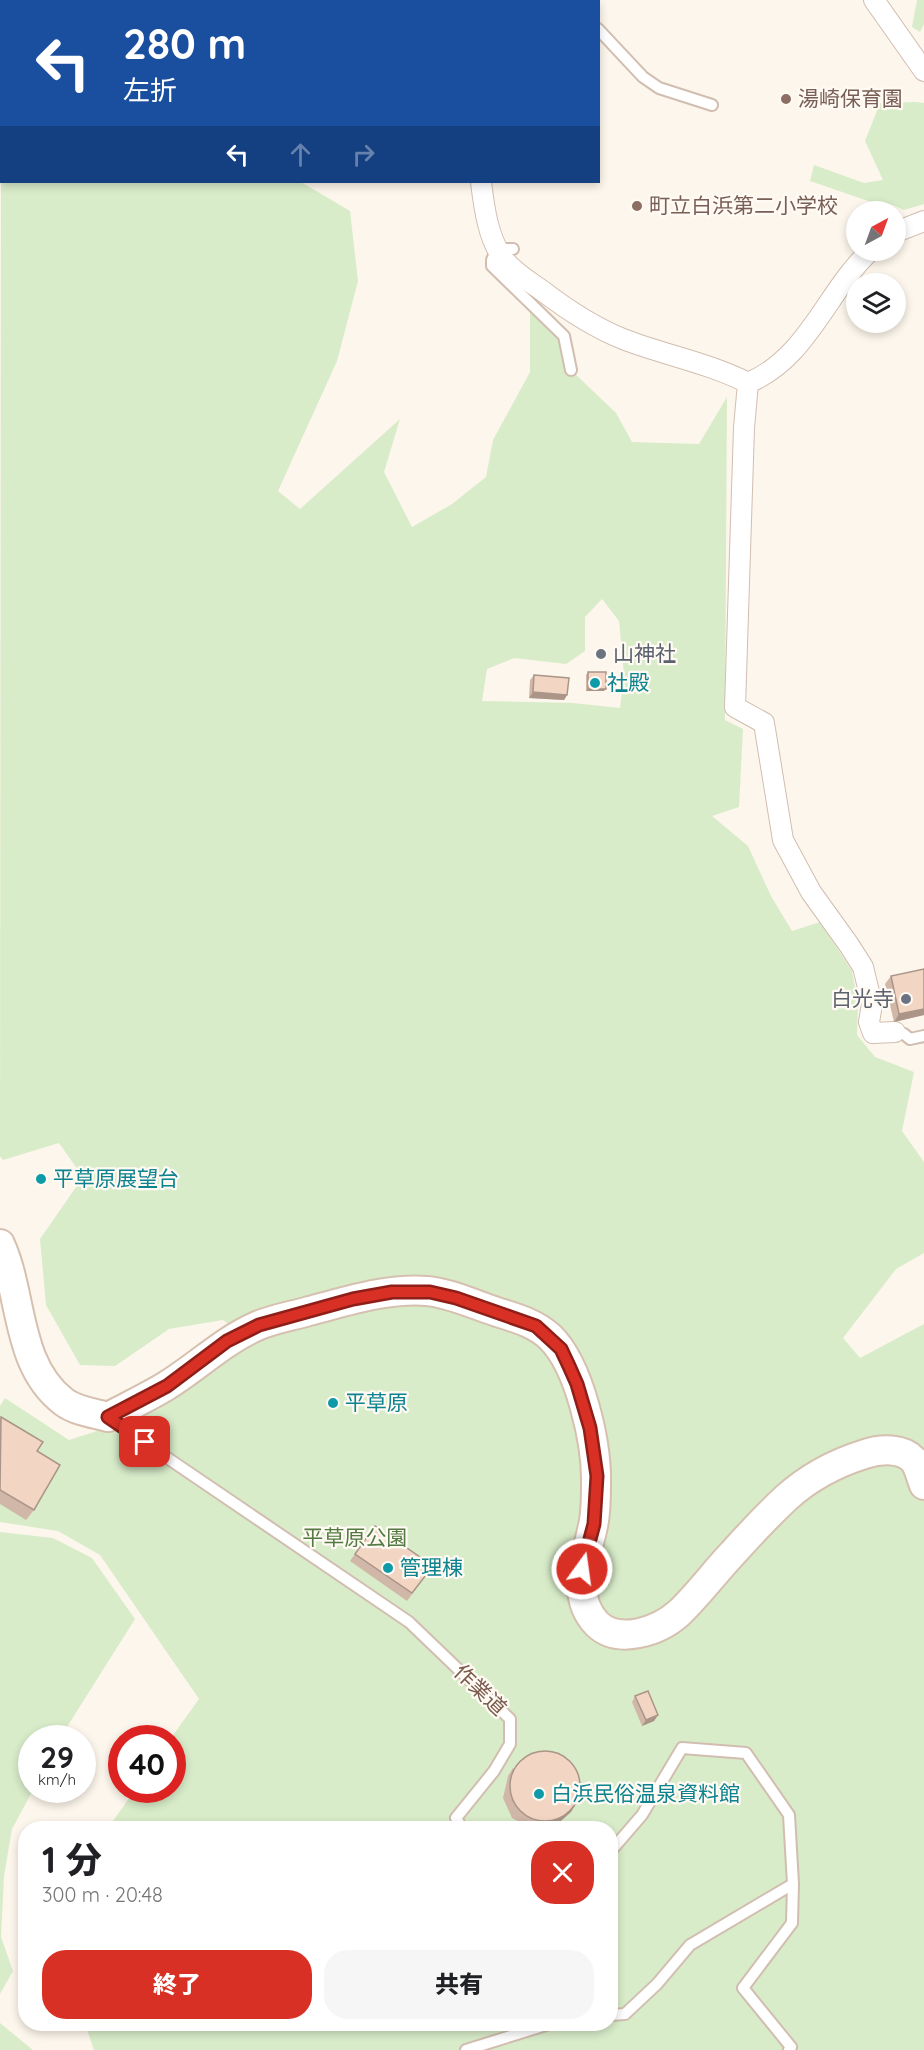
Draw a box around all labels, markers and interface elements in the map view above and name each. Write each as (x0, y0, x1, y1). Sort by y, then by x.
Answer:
text: 280 m (123, 17, 246, 70)
icon: left (24, 24, 102, 102)
text: 左折 (123, 73, 177, 107)
place label: 湯崎保育園 (798, 85, 903, 111)
marker: 湯崎保育園 (779, 92, 793, 106)
icon: left (221, 138, 254, 171)
icon: ahead (284, 138, 317, 171)
icon: right (347, 138, 380, 171)
place label: 町立白浜第二小学校 (649, 192, 838, 218)
marker: 町立白浜第二小学校 (630, 199, 644, 213)
north arrow (846, 201, 906, 261)
map controls (846, 201, 906, 333)
button: layers (846, 273, 906, 333)
place label: 山神社 (613, 640, 676, 666)
marker: 山神社 (594, 647, 608, 661)
place label: 社殿 (607, 669, 649, 695)
marker: 社殿 (588, 676, 602, 690)
place label: 白光寺 (831, 985, 894, 1011)
marker: 白光寺 (899, 992, 913, 1006)
place label: 平草原展望台 (53, 1165, 179, 1191)
marker: 平草原展望台 (34, 1172, 48, 1186)
place label: 平草原 (345, 1389, 408, 1415)
marker: 平草原 (326, 1396, 340, 1410)
pin (119, 1416, 170, 1467)
icon: arrive (128, 1425, 161, 1458)
park label: 平草原公園 (303, 1524, 408, 1550)
position arrow (550, 1537, 614, 1601)
place label: 管理棟 (400, 1554, 463, 1580)
marker: 管理棟 (381, 1561, 395, 1575)
street label: 作業道 (449, 1658, 512, 1721)
speed limit sign: 40 (108, 1725, 186, 1803)
text: 29 (40, 1738, 74, 1776)
text: km/h (38, 1770, 76, 1789)
place label: 白浜民俗温泉資料館 (551, 1780, 740, 1806)
marker: 白浜民俗温泉資料館 (532, 1787, 546, 1801)
text: 1 分 (42, 1837, 102, 1882)
button: close (531, 1841, 594, 1904)
text: 300 m · 20:48 (42, 1882, 163, 1907)
button: 終了 (42, 1950, 312, 2019)
button: 共有 (324, 1950, 594, 2019)

